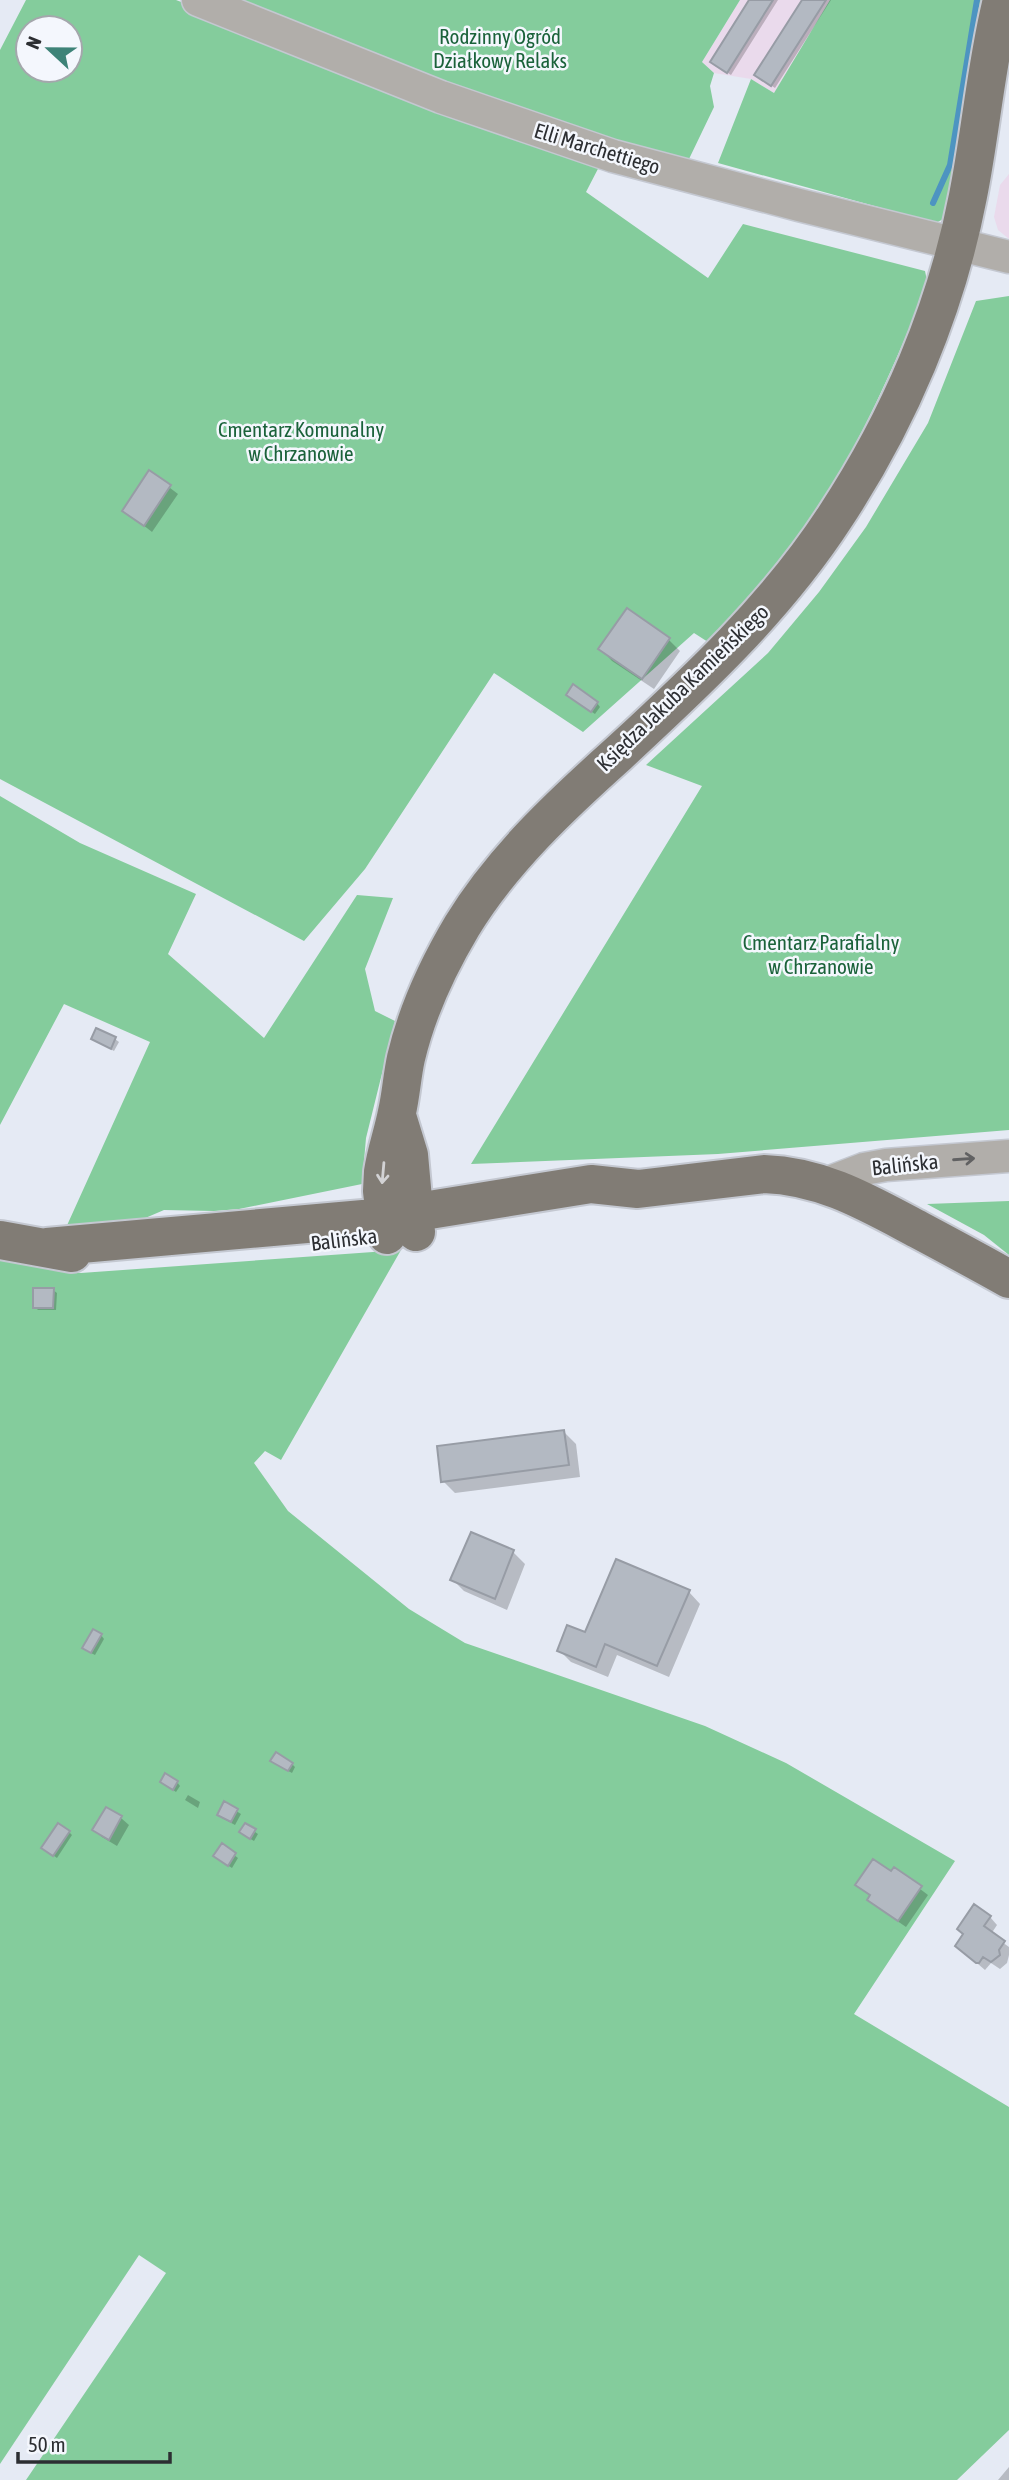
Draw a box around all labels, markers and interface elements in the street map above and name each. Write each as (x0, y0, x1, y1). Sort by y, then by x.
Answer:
north arrow (14, 14, 84, 84)
park label: Rodzinny Ogród Działkowy Relaks (433, 24, 567, 72)
text: N (21, 33, 46, 52)
street label: Elli Marchettiego (532, 118, 663, 179)
park label: Cmentarz Komunalny w Chrzanowie (218, 417, 384, 465)
street label: Księdza Jakuba Kamieńskiego (592, 599, 773, 775)
park label: Cmentarz Parafialny w Chrzanowie (743, 930, 900, 978)
street label: Balińska (870, 1149, 939, 1179)
one-way arrow (952, 1153, 975, 1166)
one-way arrow (377, 1161, 390, 1184)
street label: Balińska (309, 1223, 378, 1255)
scale bar (18, 2420, 170, 2464)
text: 50 m (28, 2432, 66, 2456)

